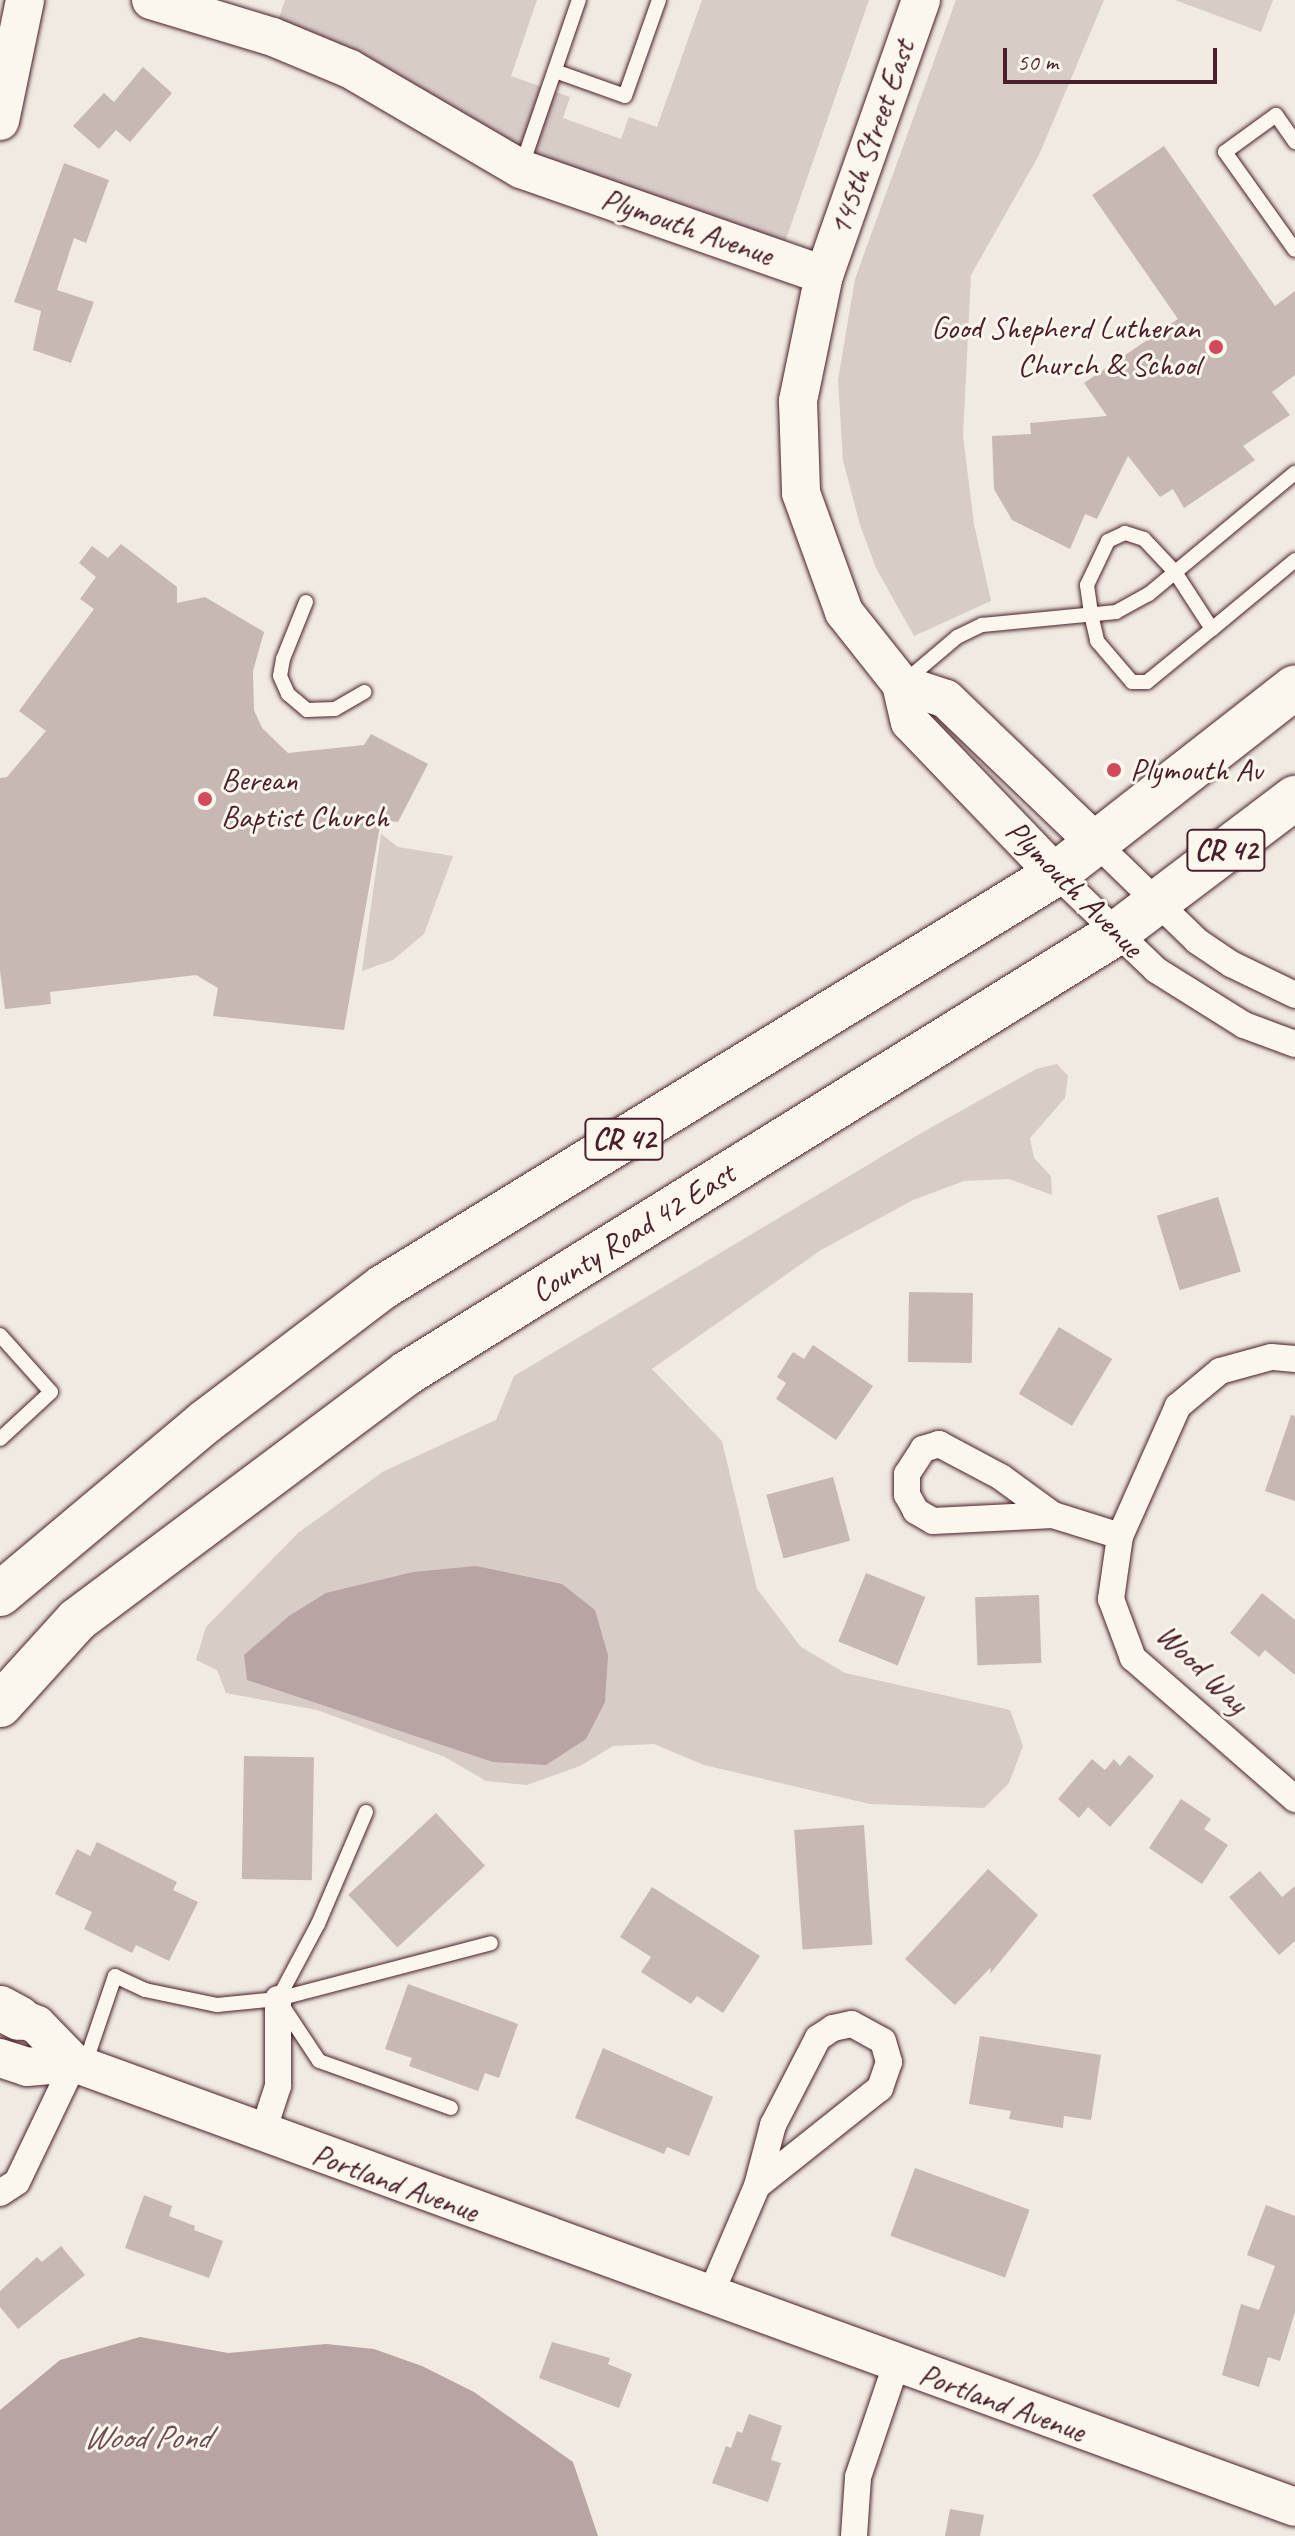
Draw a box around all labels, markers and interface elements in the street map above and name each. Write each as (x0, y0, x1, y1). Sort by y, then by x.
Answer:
scale bar (1007, 32, 1221, 82)
street label: 145th Street East (820, 34, 924, 242)
text: 50 m (1017, 47, 1058, 77)
street label: Plymouth Avenue (596, 180, 778, 274)
place label: Good Shepherd Lutheran Church & School (932, 310, 1200, 385)
marker: Good Shepherd Lutheran Church & School (1207, 338, 1225, 356)
place label: Plymouth Av (1130, 751, 1262, 789)
marker: Plymouth Av (1105, 761, 1123, 779)
place label: Berean Baptist Church (221, 762, 390, 837)
marker: Berean Baptist Church (196, 790, 214, 808)
street label: Plymouth Avenue (997, 812, 1151, 966)
road number: CR 42 (1186, 824, 1266, 876)
road number: CR 42 (584, 1113, 664, 1165)
street label: County Road 42 East (524, 1155, 742, 1311)
street label: Wood Way (1148, 1616, 1256, 1722)
street label: Portland Avenue (307, 2135, 483, 2231)
street label: Portland Avenue (914, 2355, 1090, 2451)
water label: Wood Pond (83, 2417, 209, 2457)

